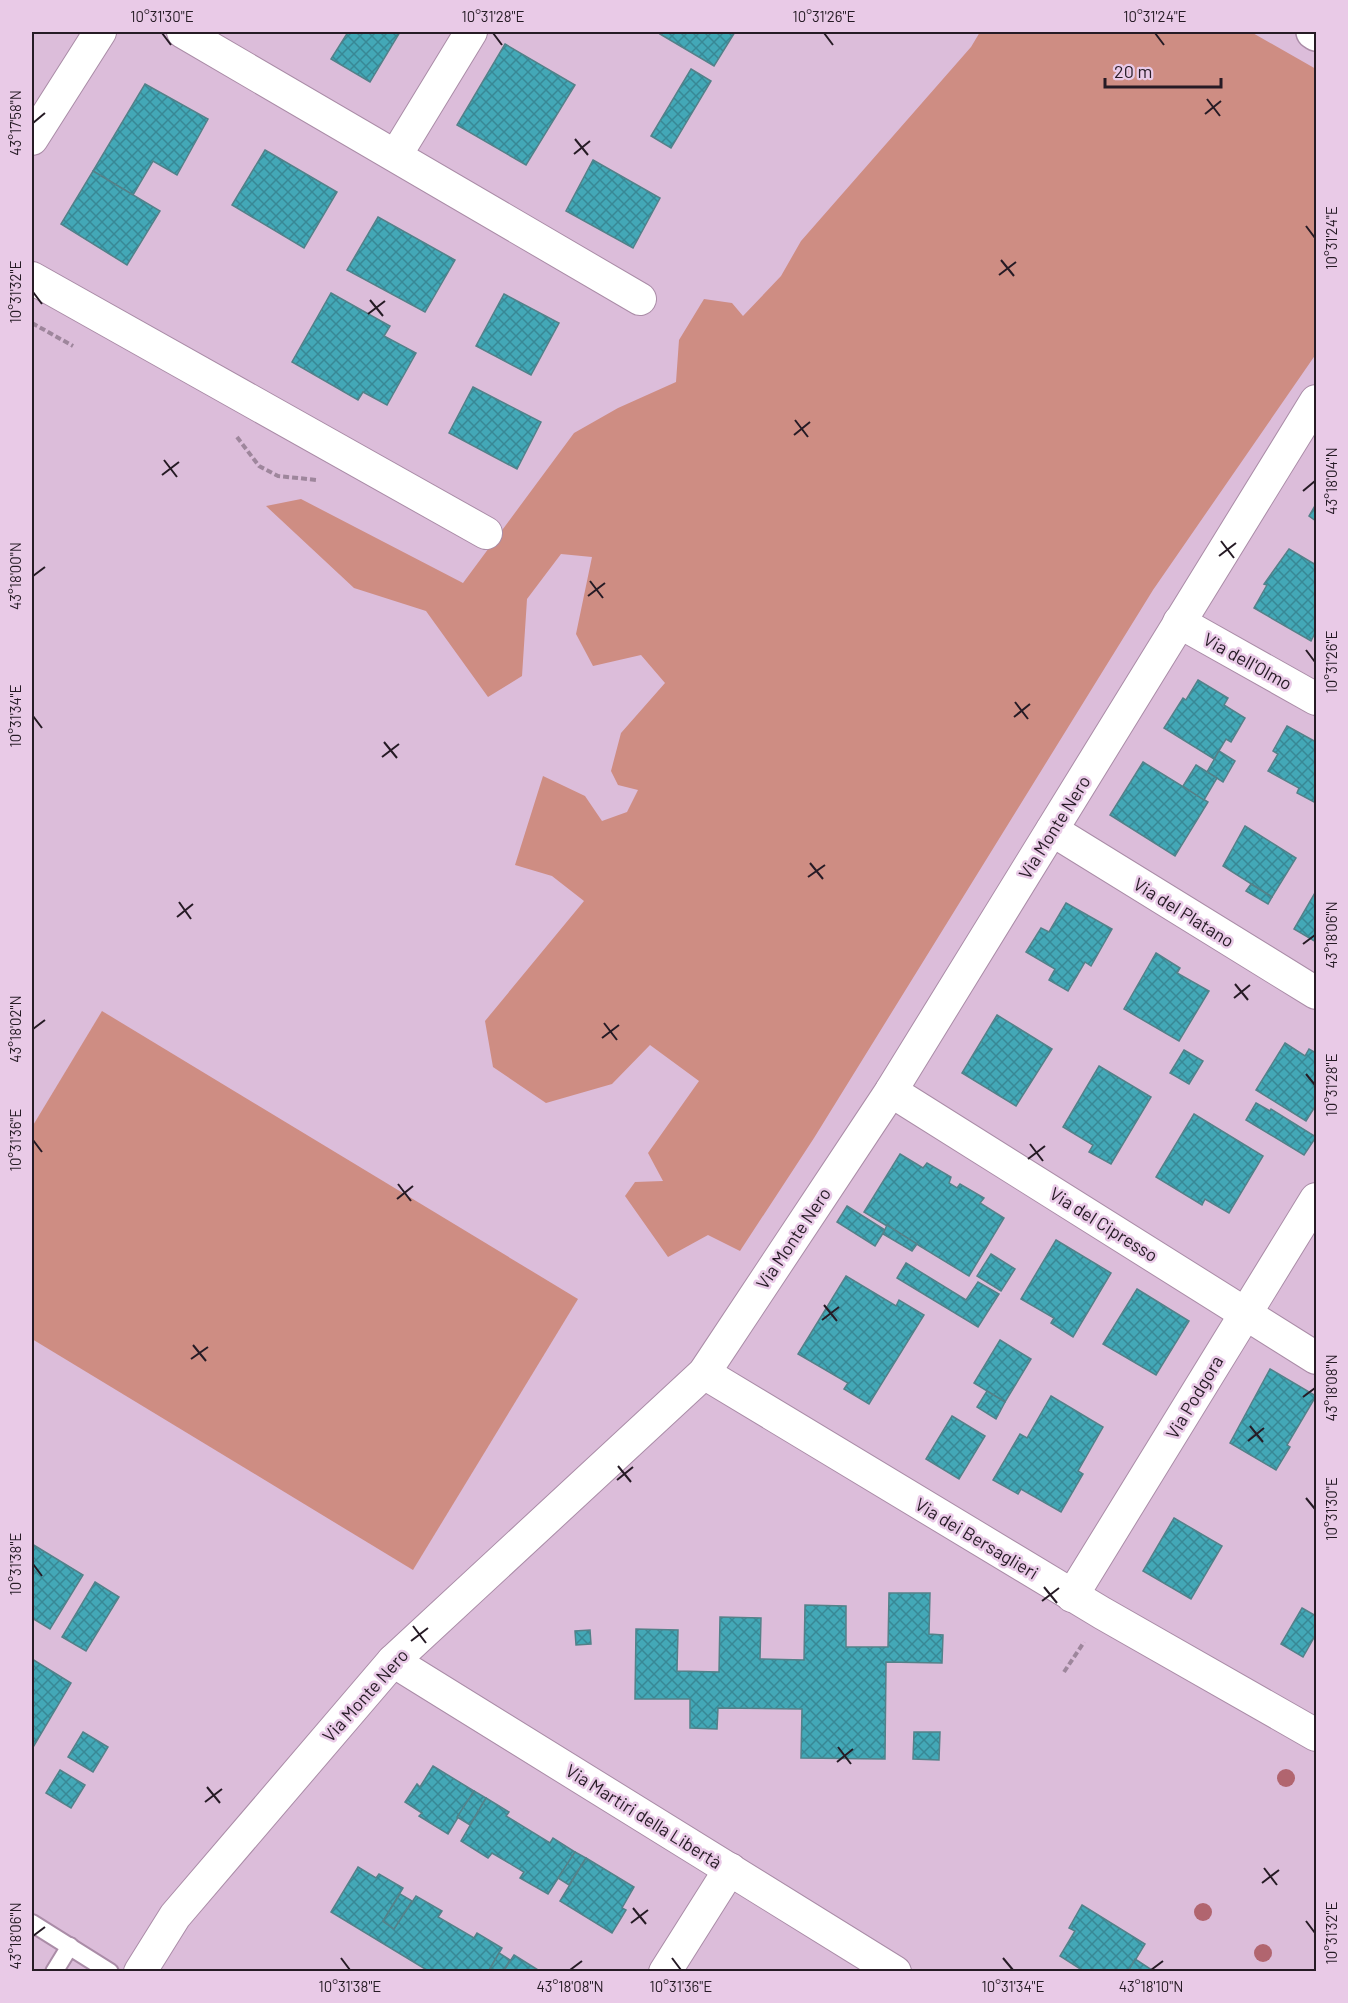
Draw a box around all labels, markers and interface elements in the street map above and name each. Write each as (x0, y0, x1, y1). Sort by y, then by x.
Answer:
text: 10°31'30"E (130, 7, 194, 25)
text: 10°31'28"E (461, 7, 525, 25)
text: 10°31'26"E (792, 7, 856, 25)
text: 10°31'24"E (1123, 7, 1187, 25)
scale bar (1105, 51, 1220, 89)
text: 20 m (1114, 60, 1152, 82)
text: 43°17'58"N (6, 90, 24, 156)
text: 10°31'24"E (1322, 206, 1340, 270)
text: 10°31'32"E (6, 260, 24, 324)
text: 43°18'04"N (1322, 447, 1340, 515)
text: 43°18'00"N (6, 542, 24, 610)
street label: Via dell'Olmo (1200, 628, 1296, 694)
text: 10°31'26"E (1322, 630, 1340, 694)
text: 10°31'34"E (6, 684, 24, 748)
street label: Via Monte Nero (1013, 771, 1095, 883)
street label: Via del Platano (1130, 872, 1238, 952)
text: 43°18'06"N (1322, 901, 1340, 969)
text: 43°18'02"N (6, 995, 24, 1063)
text: 10°31'28"E (1322, 1053, 1340, 1117)
text: 10°31'36"E (6, 1109, 24, 1171)
street label: Via del Cipresso (1046, 1182, 1162, 1266)
street label: Via Monte Nero (751, 1183, 835, 1293)
street label: Via Podgora (1161, 1351, 1227, 1443)
text: 43°18'08"N (1322, 1354, 1340, 1422)
text: 10°31'30"E (1322, 1477, 1340, 1541)
street label: Via dei Bersaglieri (911, 1493, 1043, 1583)
text: 10°31'38"E (6, 1533, 24, 1595)
street label: Via Monte Nero (317, 1644, 413, 1746)
street label: Via Martiri della Libertà (562, 1759, 726, 1873)
text: 10°31'32"E (1322, 1901, 1340, 1965)
text: 43°18'06"N (6, 1902, 24, 1970)
text: 10°31'38"E (319, 1977, 381, 1995)
text: 43°18'08"N (536, 1977, 604, 1995)
text: 10°31'36"E (650, 1977, 712, 1995)
text: 10°31'34"E (981, 1977, 1045, 1995)
text: 43°18'10"N (1119, 1977, 1183, 1995)

